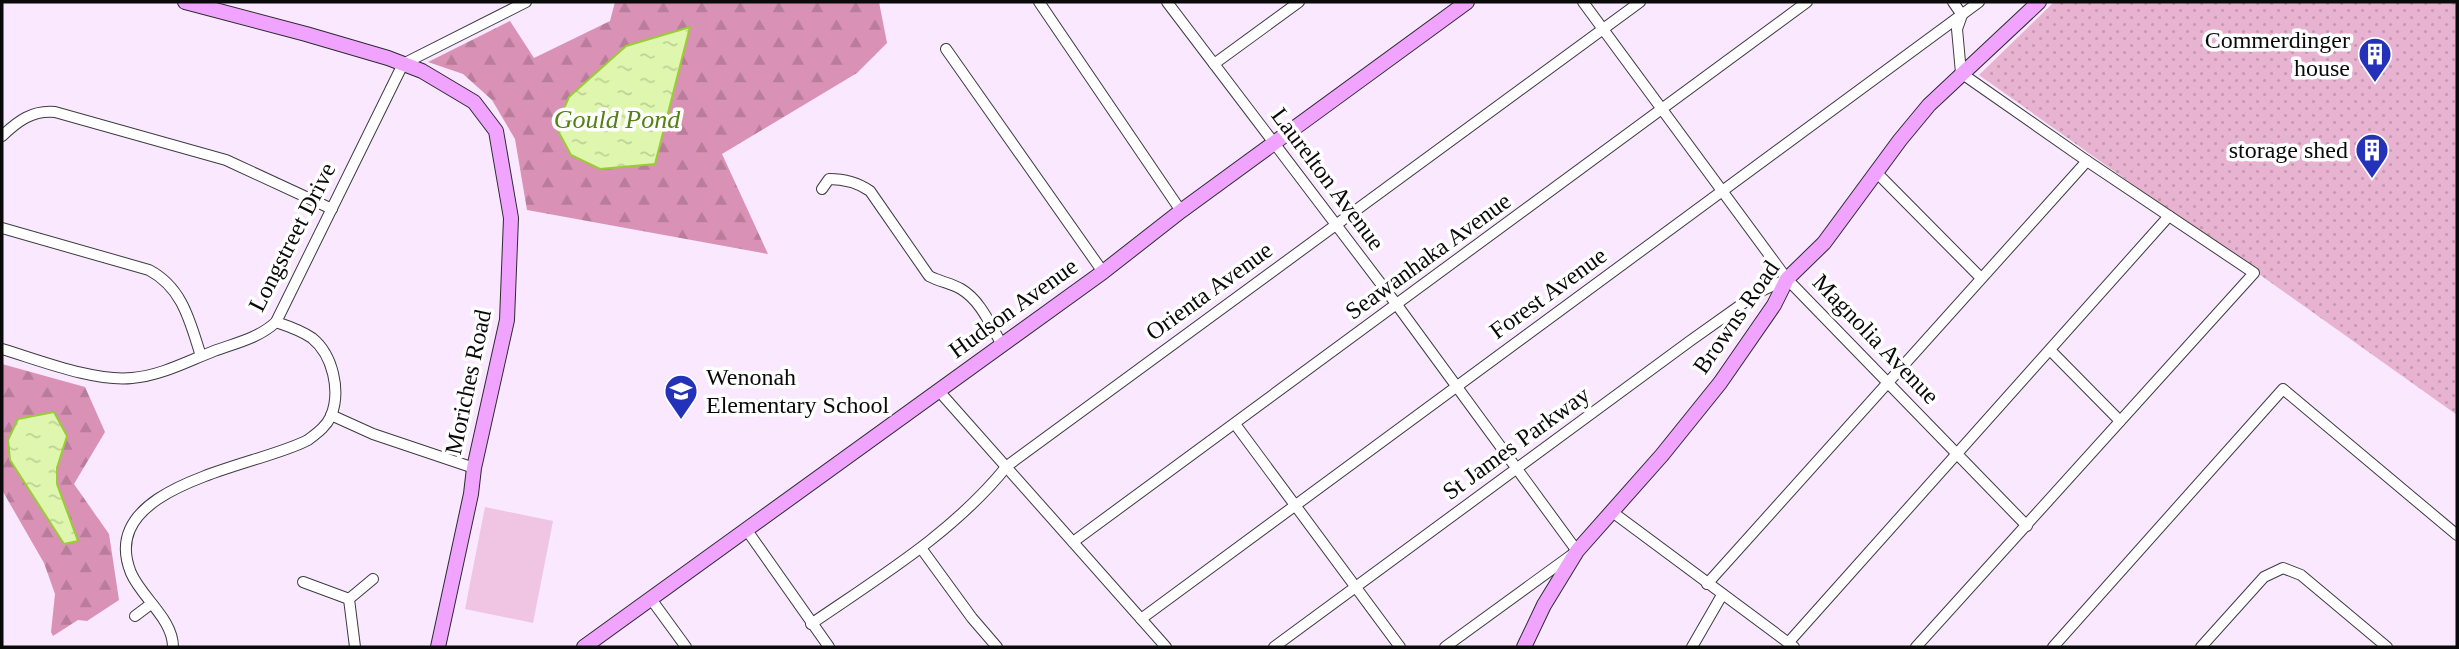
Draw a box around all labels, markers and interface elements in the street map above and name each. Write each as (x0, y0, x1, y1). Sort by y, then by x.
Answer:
place label: Commerdinger house (2205, 27, 2350, 81)
building icon: Commerdinger house (2356, 35, 2394, 84)
street label: Laurelton Avenue (1266, 103, 1390, 255)
water label: Gould Pond (554, 105, 681, 134)
building icon: storage shed (2353, 131, 2391, 180)
place label: storage shed (2229, 137, 2348, 163)
street label: Longstreet Drive (243, 158, 341, 316)
street label: Seawanhaka Avenue (1340, 187, 1516, 325)
street label: Orienta Avenue (1141, 237, 1277, 345)
street label: Forest Avenue (1485, 242, 1611, 344)
street label: Hudson Avenue (944, 253, 1082, 363)
street label: Browns Road (1688, 256, 1784, 378)
street label: Magnolia Avenue (1808, 269, 1944, 409)
street label: Moriches Road (440, 307, 496, 457)
place label: Wenonah Elementary School (706, 364, 890, 418)
school or university icon: Wenonah Elementary School (662, 372, 700, 421)
street label: St James Parkway (1438, 381, 1594, 505)

